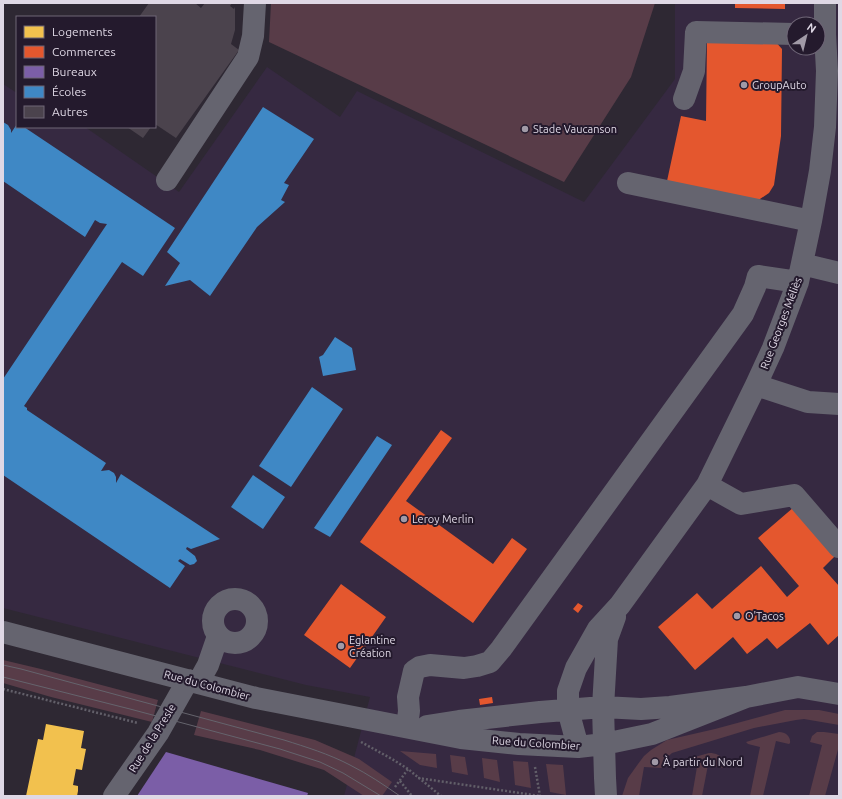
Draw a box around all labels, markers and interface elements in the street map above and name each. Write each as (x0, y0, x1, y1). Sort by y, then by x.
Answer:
legend (16, 16, 156, 128)
north arrow (786, 16, 826, 56)
text: N (805, 21, 819, 35)
text: Logements (52, 25, 112, 38)
text: Commerces (52, 45, 116, 58)
text: Bureaux (52, 65, 97, 78)
place label: GroupAuto (752, 79, 807, 91)
marker: GroupAuto (739, 80, 749, 90)
text: Écoles (52, 85, 86, 98)
text: Autres (52, 105, 88, 118)
place label: Stade Vaucanson (533, 123, 617, 135)
marker: Stade Vaucanson (520, 124, 530, 134)
street label: Rue Georges Méliès (758, 275, 804, 371)
place label: Leroy Merlin (412, 513, 474, 525)
marker: Leroy Merlin (399, 514, 409, 524)
place label: O'Tacos (745, 610, 784, 622)
marker: O'Tacos (732, 611, 742, 621)
place label: Eglantine Création (349, 634, 396, 659)
marker: Eglantine Création (336, 641, 346, 651)
street label: Rue du Colombier (163, 668, 252, 702)
street label: Rue de la Presle (126, 702, 178, 774)
street label: Rue du Colombier (492, 734, 581, 752)
place label: À partir du Nord (663, 755, 743, 768)
marker: À partir du Nord (650, 757, 660, 767)

